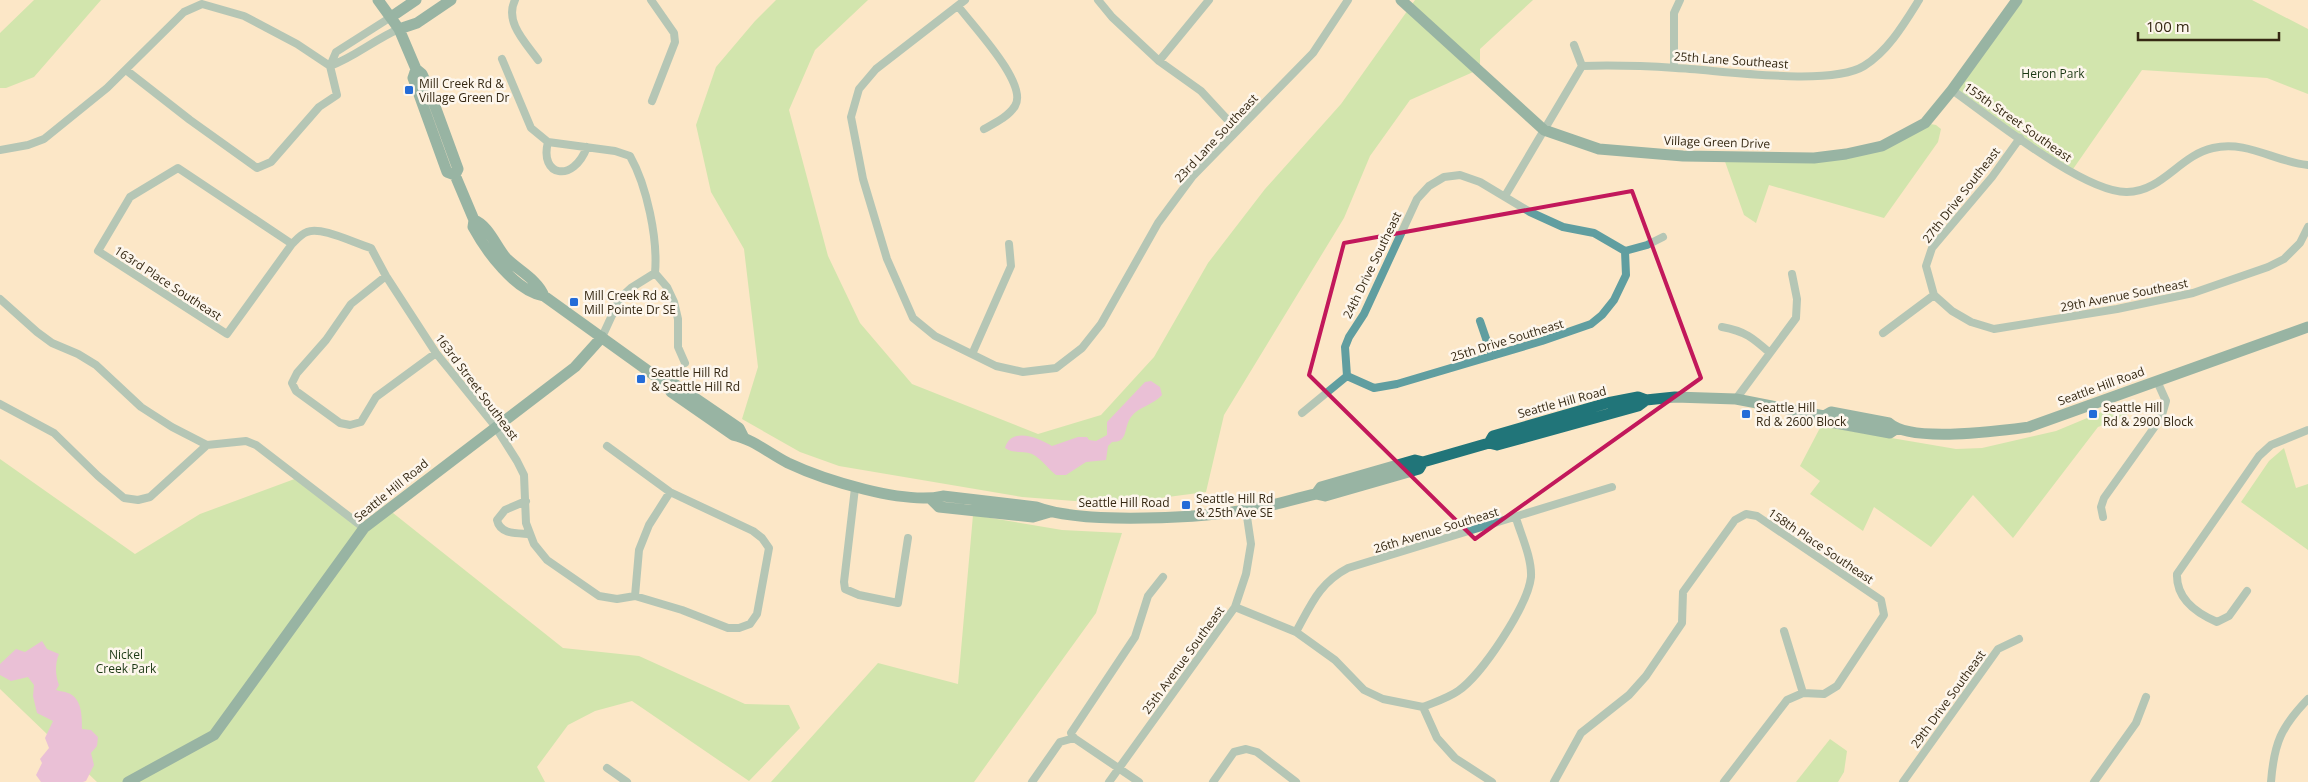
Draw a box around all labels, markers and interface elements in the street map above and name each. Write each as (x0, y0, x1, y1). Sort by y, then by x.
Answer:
scale bar (2138, 10, 2279, 42)
text: 100 m (2146, 16, 2190, 36)
street label: 25th Lane Southeast (1673, 48, 1789, 72)
park label: Heron Park (2021, 65, 2085, 82)
place label: Mill Creek Rd & Village Green Dr (419, 75, 510, 106)
street label: 155th Street Southeast (1961, 78, 2075, 166)
marker: Mill Creek Rd & Village Green Dr (403, 84, 415, 96)
street label: 23rd Lane Southeast (1170, 90, 1262, 186)
street label: Village Green Drive (1664, 132, 1771, 152)
street label: 27th Drive Southeast (1918, 144, 2004, 246)
street label: 24th Drive Southeast (1339, 209, 1405, 321)
street label: 163rd Place Southeast (111, 242, 225, 324)
street label: 29th Avenue Southeast (2059, 274, 2189, 316)
place label: Mill Creek Rd & Mill Pointe Dr SE (584, 287, 676, 318)
marker: Mill Creek Rd & Mill Pointe Dr SE (568, 296, 580, 308)
street label: 25th Drive Southeast (1448, 315, 1566, 365)
street label: 163rd Street Southeast (431, 330, 523, 444)
street label: Seattle Hill Road (2055, 362, 2147, 410)
place label: Seattle Hill Rd & Seattle Hill Rd (651, 364, 740, 395)
marker: Seattle Hill Rd & Seattle Hill Rd (635, 373, 647, 385)
street label: Seattle Hill Road (1516, 382, 1608, 422)
place label: Seattle Hill Rd & 2600 Block (1756, 399, 1847, 430)
place label: Seattle Hill Rd & 2900 Block (2103, 399, 2194, 430)
marker: Seattle Hill Rd & 2600 Block (1740, 408, 1752, 420)
marker: Seattle Hill Rd & 2900 Block (2087, 408, 2099, 420)
street label: Seattle Hill Road (350, 455, 432, 525)
place label: Seattle Hill Rd & 25th Ave SE (1196, 490, 1273, 521)
street label: Seattle Hill Road (1078, 494, 1170, 511)
marker: Seattle Hill Rd & 25th Ave SE (1180, 499, 1192, 511)
street label: 26th Avenue Southeast (1372, 503, 1500, 557)
street label: 158th Place Southeast (1765, 504, 1877, 588)
street label: 25th Avenue Southeast (1138, 603, 1228, 717)
park label: Nickel Creek Park (96, 646, 157, 677)
street label: 29th Drive Southeast (1907, 647, 1989, 751)

